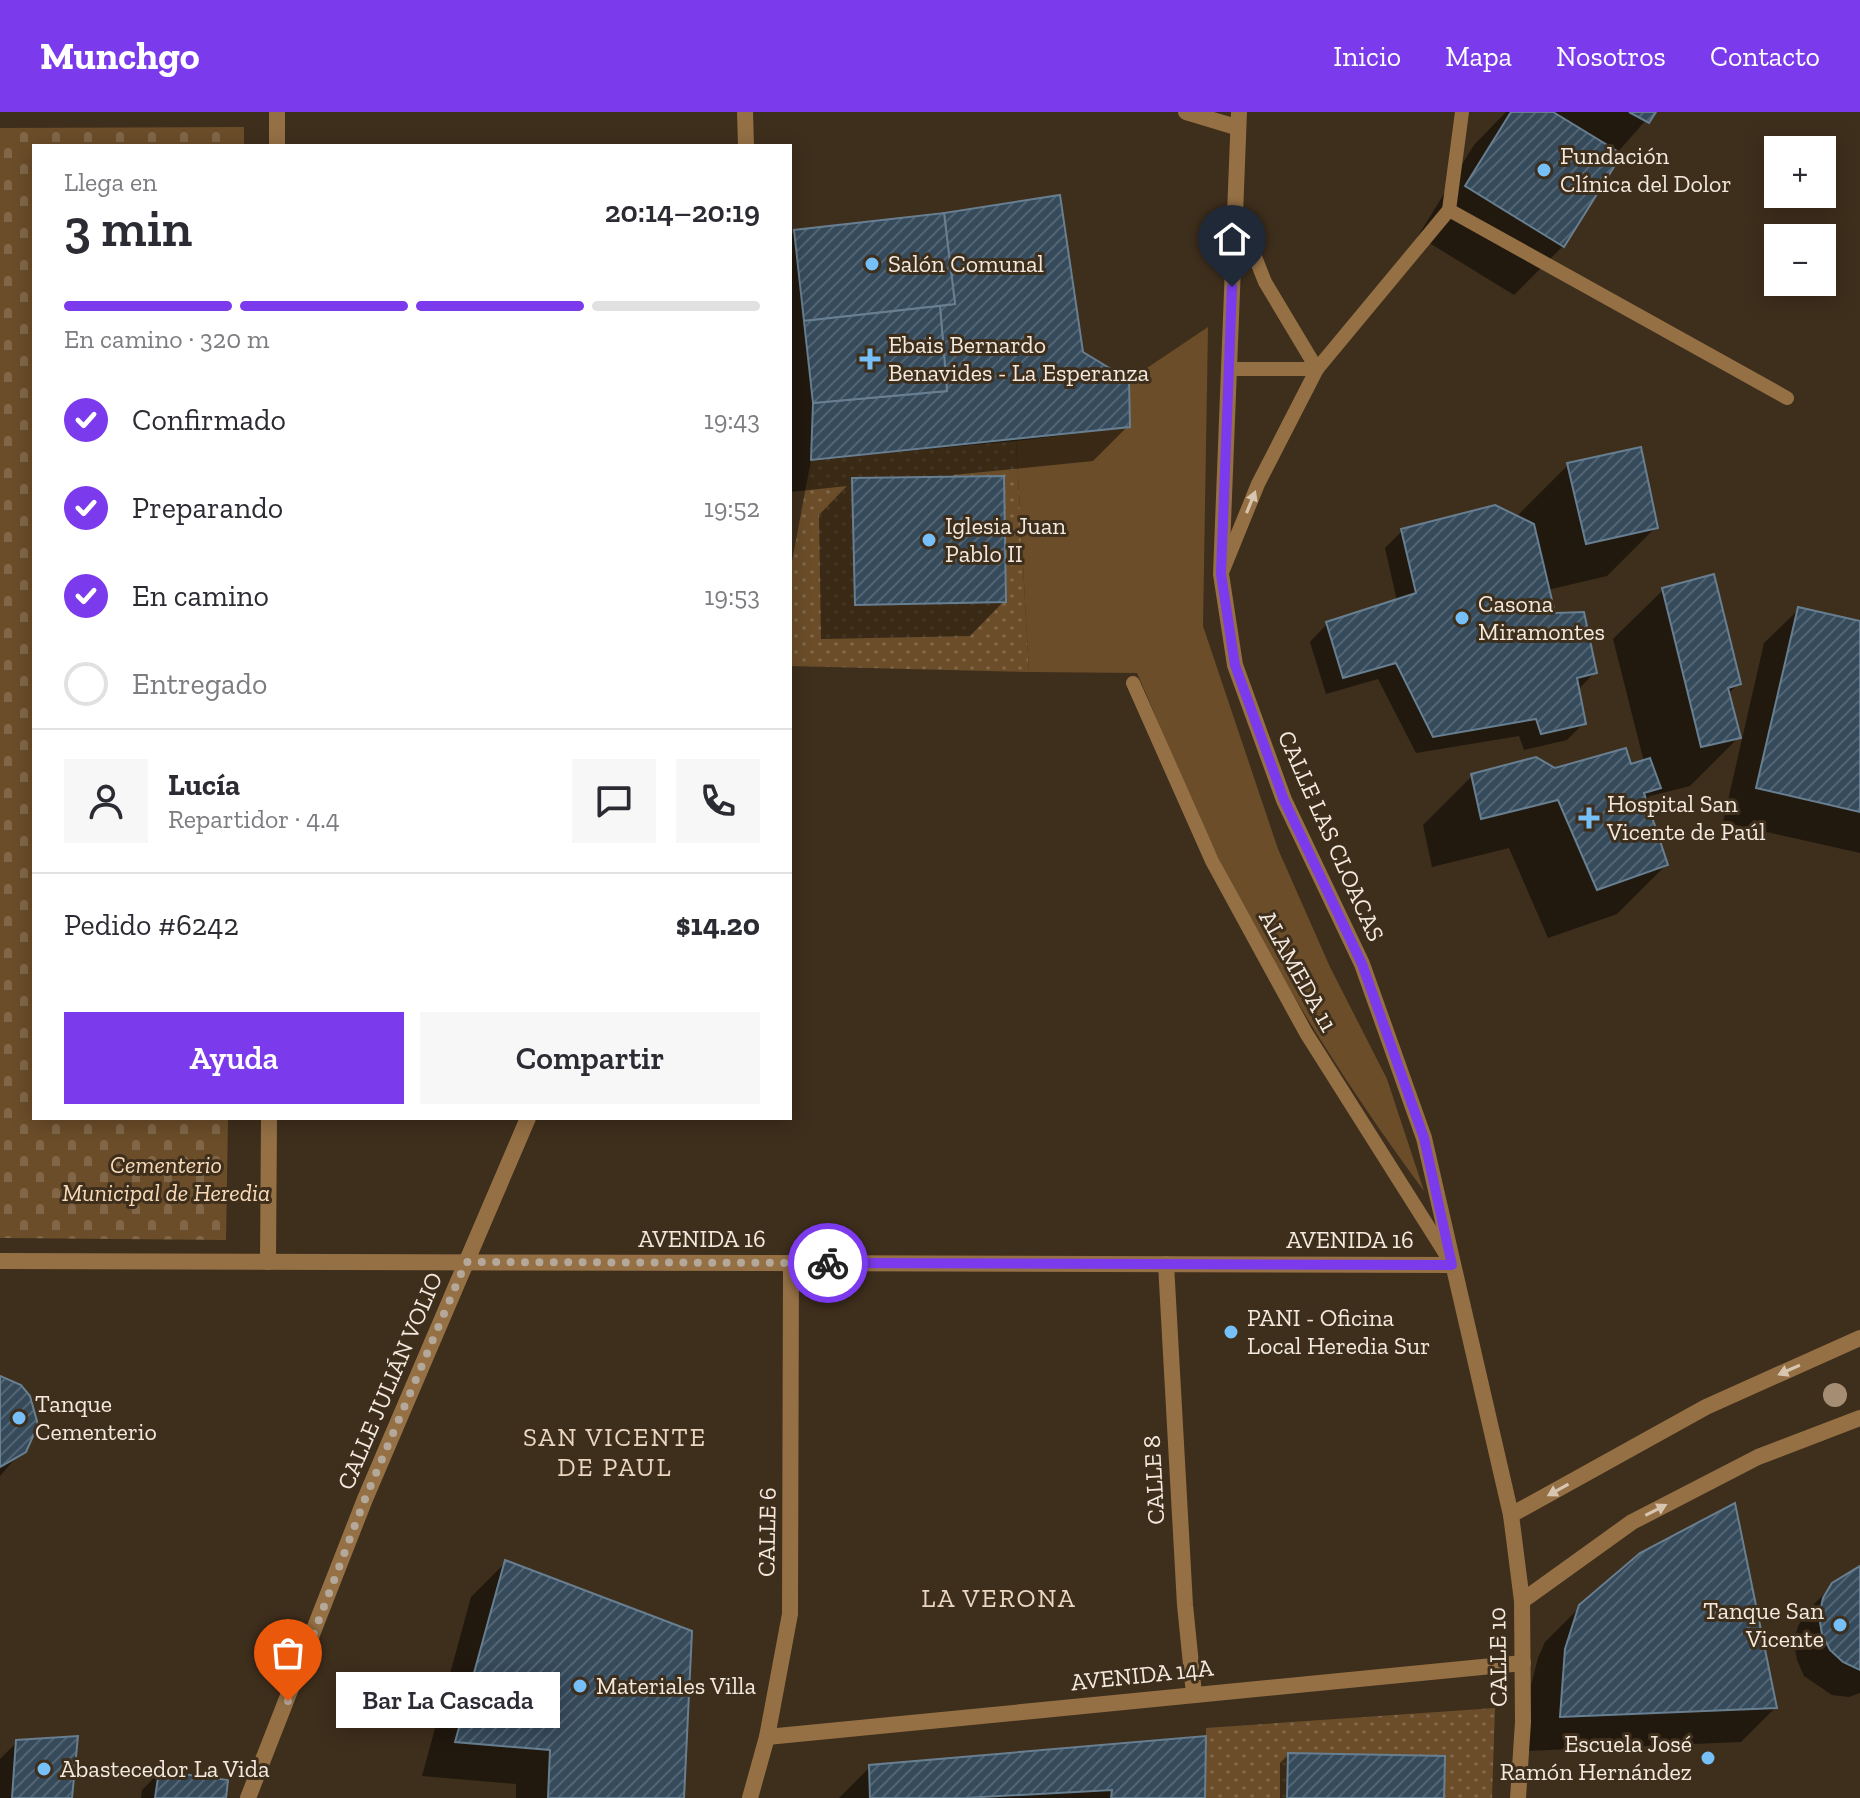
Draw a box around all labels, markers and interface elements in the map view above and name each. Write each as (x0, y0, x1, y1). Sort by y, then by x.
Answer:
text: Munchgo (40, 33, 200, 79)
text: Inicio (1333, 40, 1401, 73)
text: Mapa (1445, 40, 1512, 73)
text: Nosotros (1556, 40, 1666, 73)
text: Contacto (1710, 40, 1820, 73)
map controls (1764, 136, 1836, 296)
button: + (1764, 136, 1836, 208)
place label: Fundación Clínica del Dolor (1560, 141, 1732, 198)
marker: Fundación Clínica del Dolor (1535, 161, 1553, 179)
text: Llega en (64, 166, 157, 198)
text: 20:14–20:19 (605, 194, 760, 230)
text: 3 min (64, 197, 192, 259)
pin (1198, 205, 1266, 287)
icon: home (1210, 217, 1254, 261)
button: − (1764, 224, 1836, 296)
place label: Salón Comunal (888, 249, 1044, 278)
marker: Salón Comunal (863, 255, 881, 273)
text: En camino · 320 m (64, 323, 270, 355)
place label: Ebais Bernardo Benavides - La Esperanza (888, 330, 1150, 387)
marker: Ebais Bernardo Benavides - La Esperanza (859, 348, 881, 370)
icon: check (64, 398, 108, 442)
text: Confirmado (132, 402, 286, 438)
text: 19:43 (704, 404, 760, 436)
icon: check (64, 486, 108, 530)
text: Preparando (132, 490, 283, 526)
one-way arrow (1245, 490, 1258, 514)
text: 19:52 (704, 492, 760, 524)
place label: Iglesia Juan Pablo II (945, 511, 1066, 568)
marker: Iglesia Juan Pablo II (920, 531, 938, 549)
icon: check (64, 574, 108, 618)
text: En camino (132, 578, 269, 614)
text: 19:53 (704, 580, 760, 612)
place label: Casona Miramontes (1478, 589, 1605, 646)
marker: Casona Miramontes (1453, 609, 1471, 627)
text: Entregado (132, 666, 267, 702)
street label: CALLE LAS CLOACAS (1272, 726, 1391, 946)
button: person (64, 759, 148, 843)
button: chat (572, 759, 656, 843)
button: phone (676, 759, 760, 843)
text: Lucía (168, 767, 240, 803)
place label: Hospital San Vicente de Paúl (1606, 789, 1766, 846)
text: Repartidor · 4.4 (168, 803, 340, 835)
marker: Hospital San Vicente de Paúl (1578, 807, 1600, 829)
street label: ALAMEDA 11 (1253, 905, 1344, 1037)
text: Pedido #6242 (64, 907, 239, 943)
text: $14.20 (676, 907, 760, 943)
button: Ayuda (64, 1012, 404, 1104)
button: Compartir (420, 1012, 760, 1104)
park label: Cementerio Municipal de Heredia (62, 1150, 270, 1207)
courier (788, 1223, 868, 1303)
street label: AVENIDA 16 (638, 1224, 766, 1253)
street label: AVENIDA 16 (1286, 1225, 1414, 1254)
icon: bike (806, 1241, 850, 1285)
street label: CALLE JULIÁN VOLIO (331, 1268, 448, 1494)
place label: PANI - Oficina Local Heredia Sur (1247, 1303, 1430, 1360)
marker: PANI - Oficina Local Heredia Sur (1222, 1323, 1240, 1341)
one-way arrow (1777, 1363, 1801, 1377)
place label: Tanque Cementerio (35, 1389, 157, 1446)
marker: Tanque Cementerio (10, 1409, 28, 1427)
district label: SAN VICENTE DE PAUL (523, 1421, 707, 1483)
street label: CALLE 8 (1137, 1434, 1170, 1526)
one-way arrow (1547, 1483, 1570, 1497)
street label: CALLE 6 (751, 1487, 782, 1577)
one-way arrow (1644, 1503, 1667, 1516)
district label: LA VERONA (921, 1582, 1077, 1614)
place label: Tanque San Vicente (1703, 1596, 1824, 1653)
street label: CALLE 10 (1482, 1607, 1513, 1707)
marker: Tanque San Vicente (1831, 1616, 1849, 1634)
pin (254, 1619, 322, 1701)
icon: bag (266, 1631, 310, 1675)
street label: AVENIDA 14A (1069, 1653, 1215, 1696)
place label: Materiales Villa (596, 1671, 756, 1700)
callout: Bar La Cascada (336, 1673, 560, 1729)
marker: Materiales Villa (571, 1677, 589, 1695)
text: Bar La Cascada (362, 1684, 534, 1716)
place label: Escuela José Ramón Hernández (1500, 1729, 1692, 1786)
marker: Escuela José Ramón Hernández (1699, 1749, 1717, 1767)
place label: Abastecedor La Vida (60, 1754, 270, 1783)
marker: Abastecedor La Vida (35, 1760, 53, 1778)

